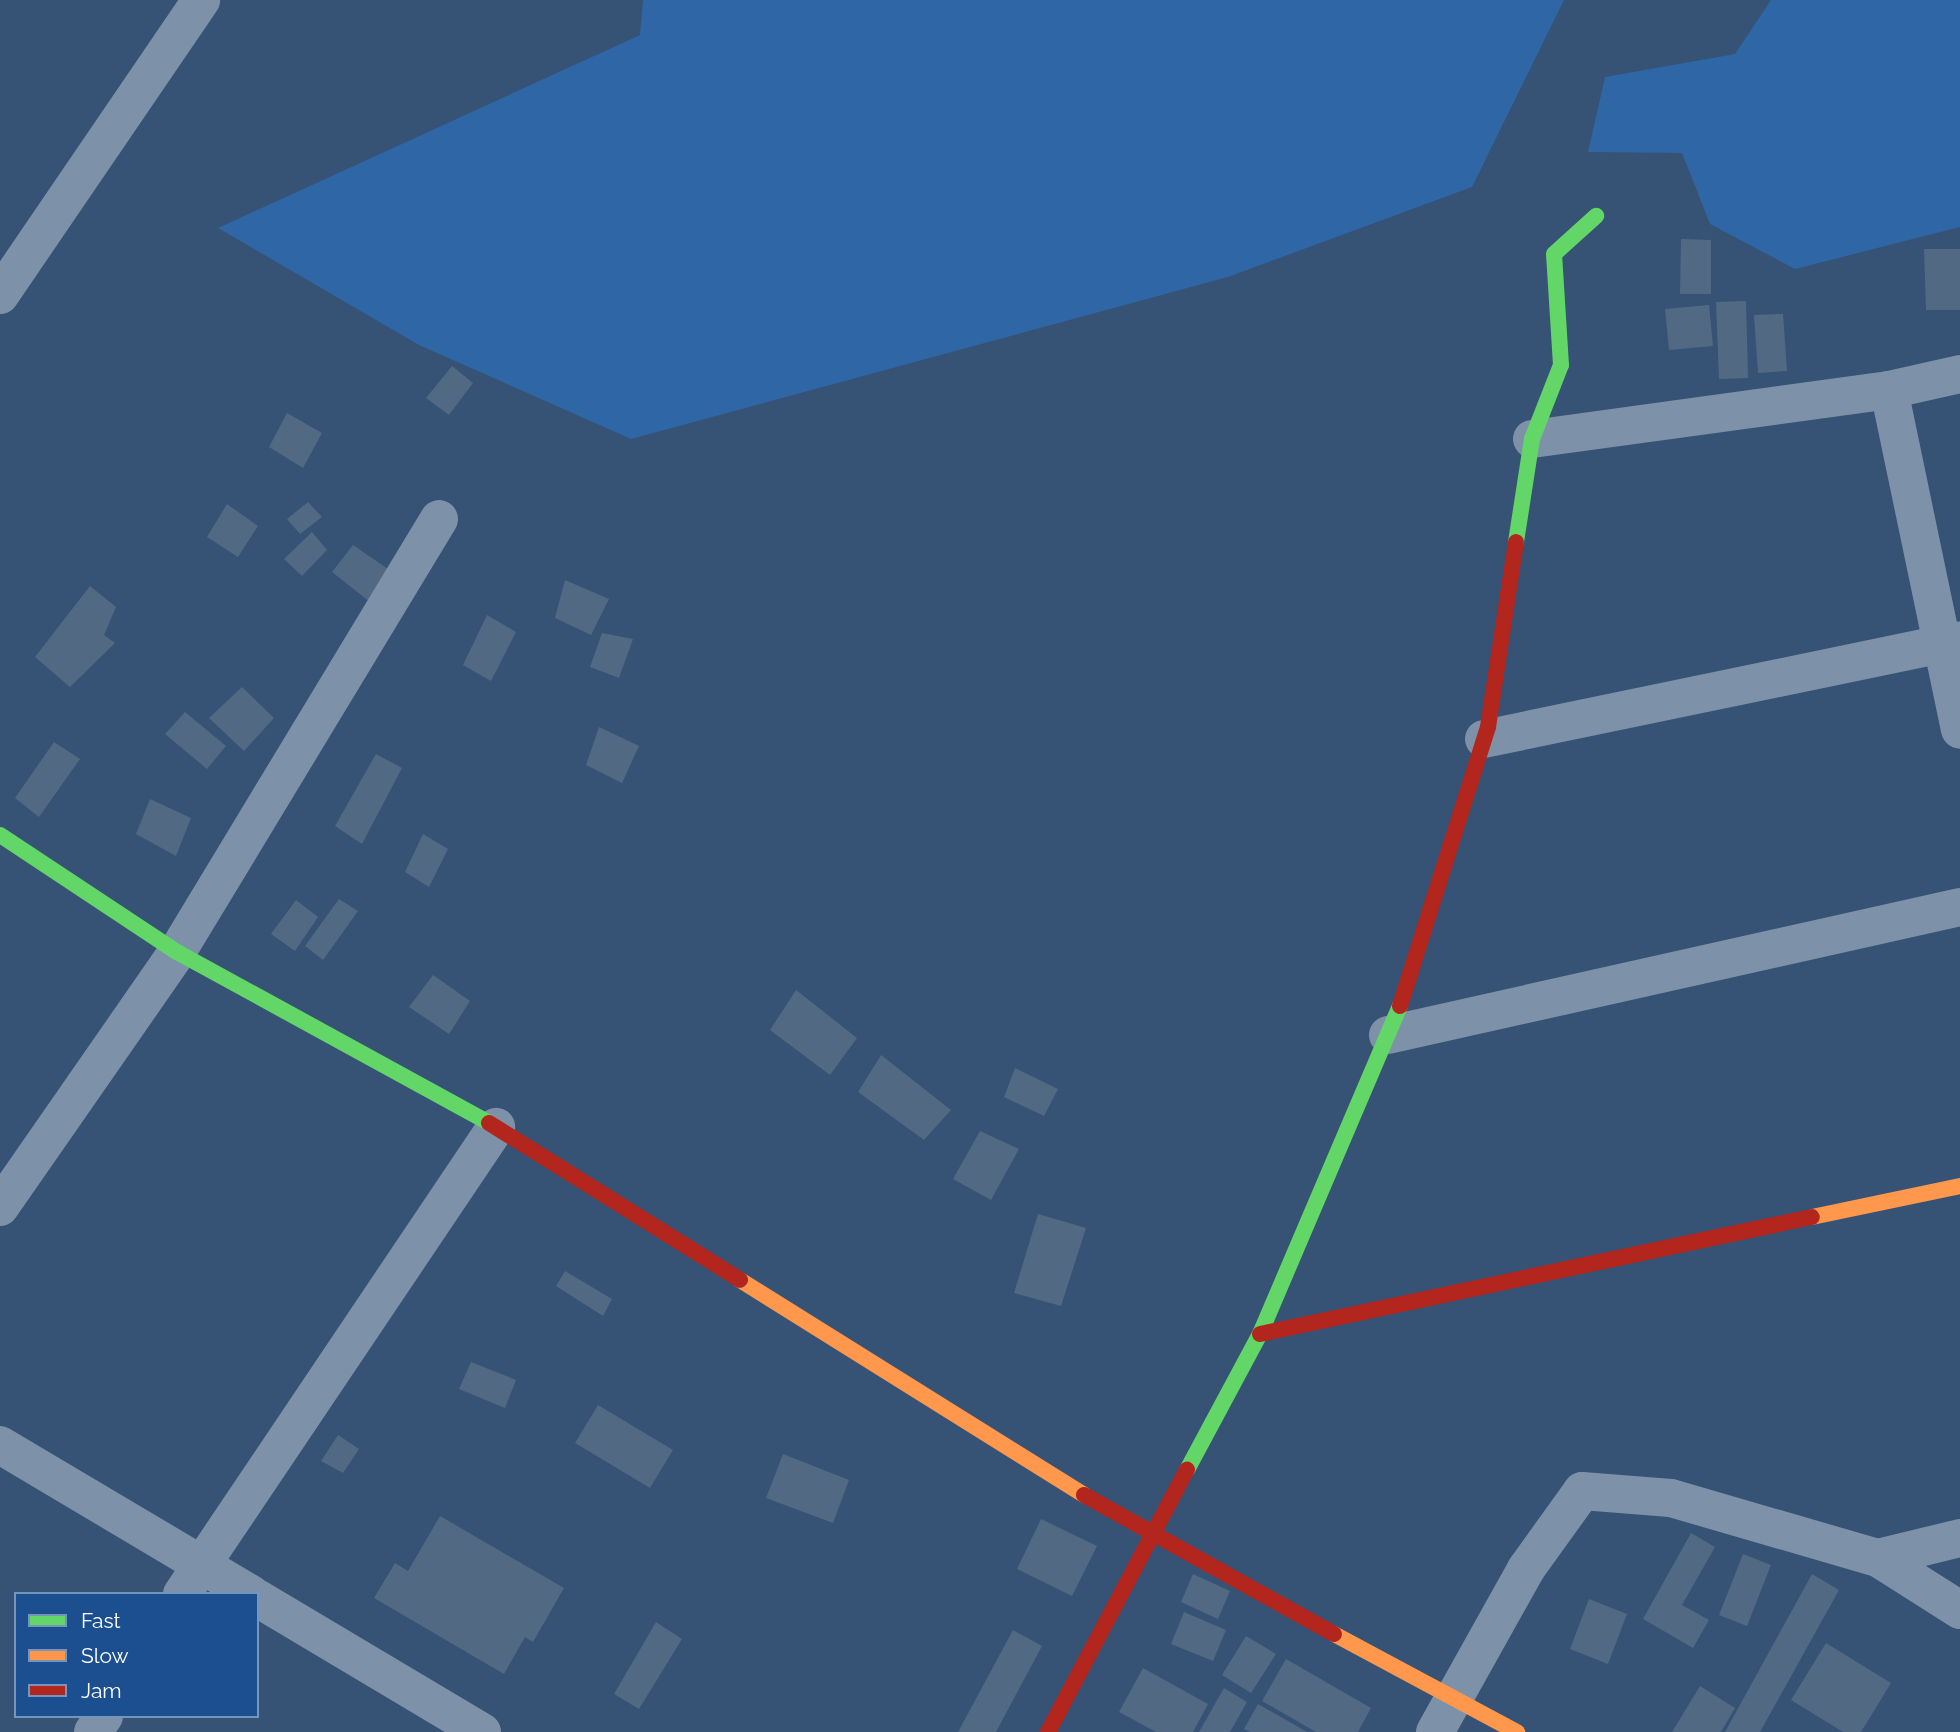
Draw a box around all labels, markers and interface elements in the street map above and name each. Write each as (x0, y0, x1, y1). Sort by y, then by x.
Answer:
legend (14, 1592, 259, 1718)
text: Fast (81, 1608, 121, 1633)
text: Slow (81, 1643, 129, 1668)
text: Jam (81, 1678, 122, 1703)

